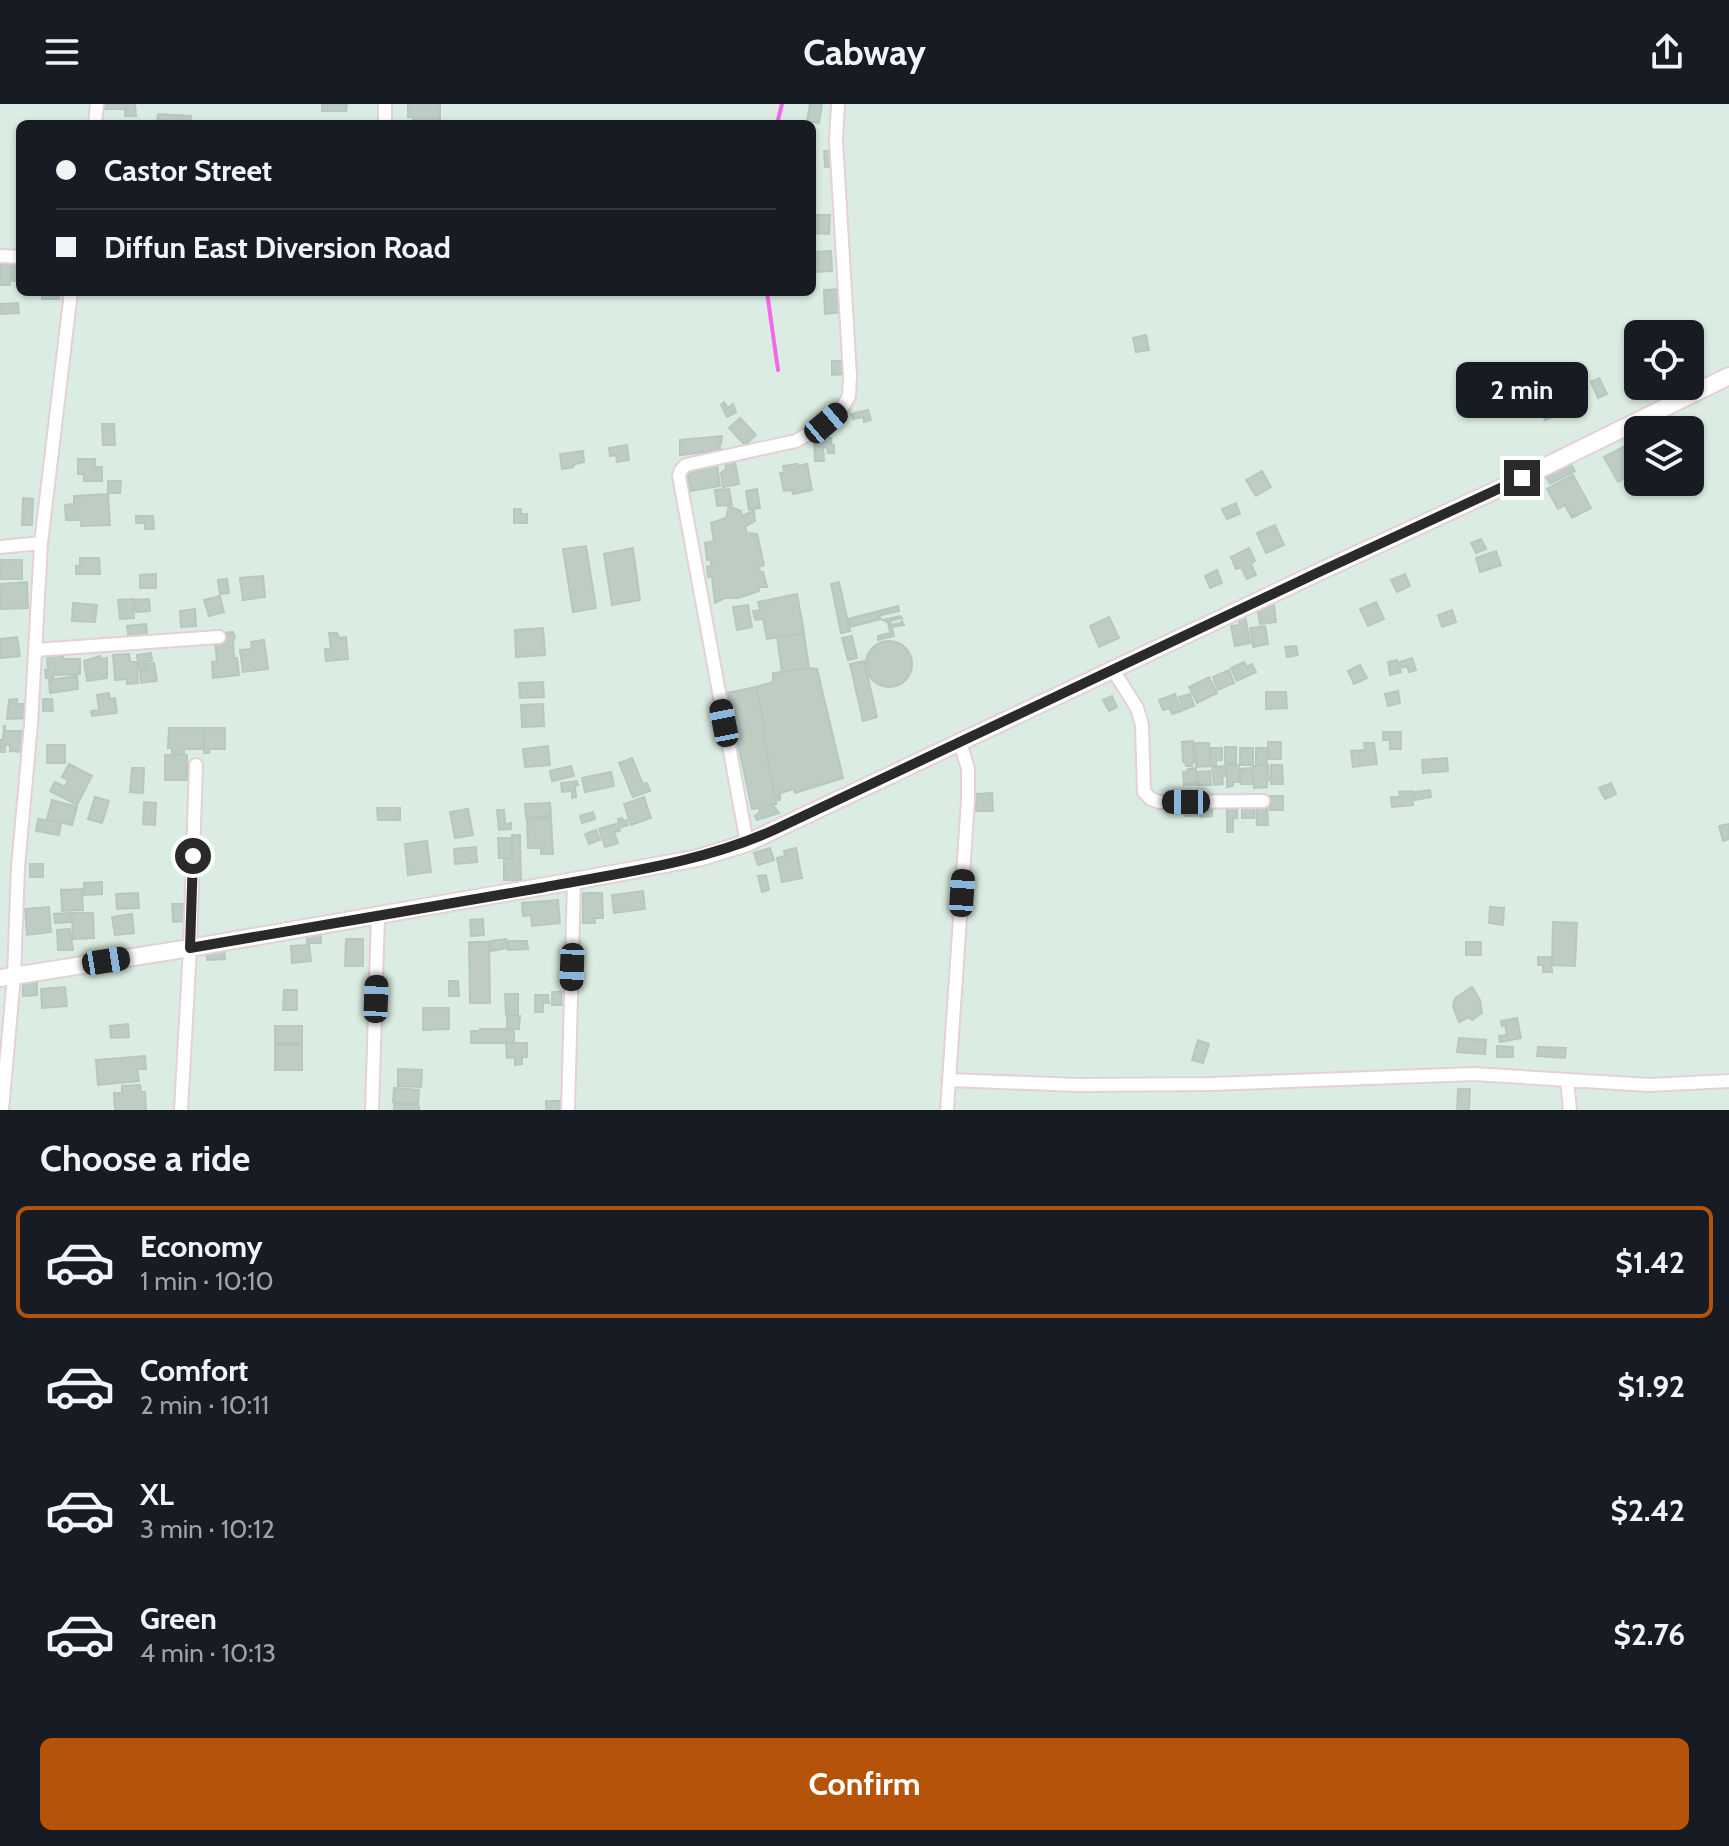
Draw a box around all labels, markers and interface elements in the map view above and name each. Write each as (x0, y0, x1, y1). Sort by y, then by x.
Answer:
icon: menu (40, 30, 84, 74)
text: Cabway (803, 30, 926, 74)
icon: share (1645, 30, 1689, 74)
text: Castor Street (104, 152, 272, 189)
text: Diffun East Diversion Road (104, 229, 451, 266)
map controls (1624, 320, 1704, 496)
button: locate (1624, 320, 1704, 400)
callout: 2 min (1456, 362, 1588, 418)
text: 2 min (1491, 374, 1553, 406)
car (800, 398, 852, 448)
button: layers (1624, 416, 1704, 496)
route end (1504, 460, 1540, 496)
car (708, 697, 740, 749)
car (1162, 790, 1210, 814)
route start (175, 838, 211, 874)
car (948, 868, 976, 918)
car (559, 943, 585, 991)
car (80, 945, 132, 977)
car (363, 975, 389, 1023)
text: Choose a ride (40, 1136, 250, 1180)
icon: car (44, 1226, 116, 1298)
text: Economy (140, 1228, 263, 1265)
text: $1.42 (1615, 1244, 1685, 1281)
text: 1 min · 10:10 (140, 1265, 274, 1297)
icon: car (44, 1350, 116, 1422)
text: Comfort (140, 1352, 248, 1389)
text: $1.92 (1618, 1368, 1685, 1405)
text: 2 min · 10:11 (140, 1389, 269, 1421)
icon: car (44, 1474, 116, 1546)
text: XL (140, 1476, 174, 1513)
text: $2.42 (1611, 1492, 1685, 1529)
text: 3 min · 10:12 (140, 1513, 275, 1545)
icon: car (44, 1598, 116, 1670)
text: Green (140, 1600, 217, 1637)
text: $2.76 (1614, 1616, 1685, 1653)
text: 4 min · 10:13 (140, 1637, 276, 1669)
button: Confirm (40, 1738, 1689, 1830)

